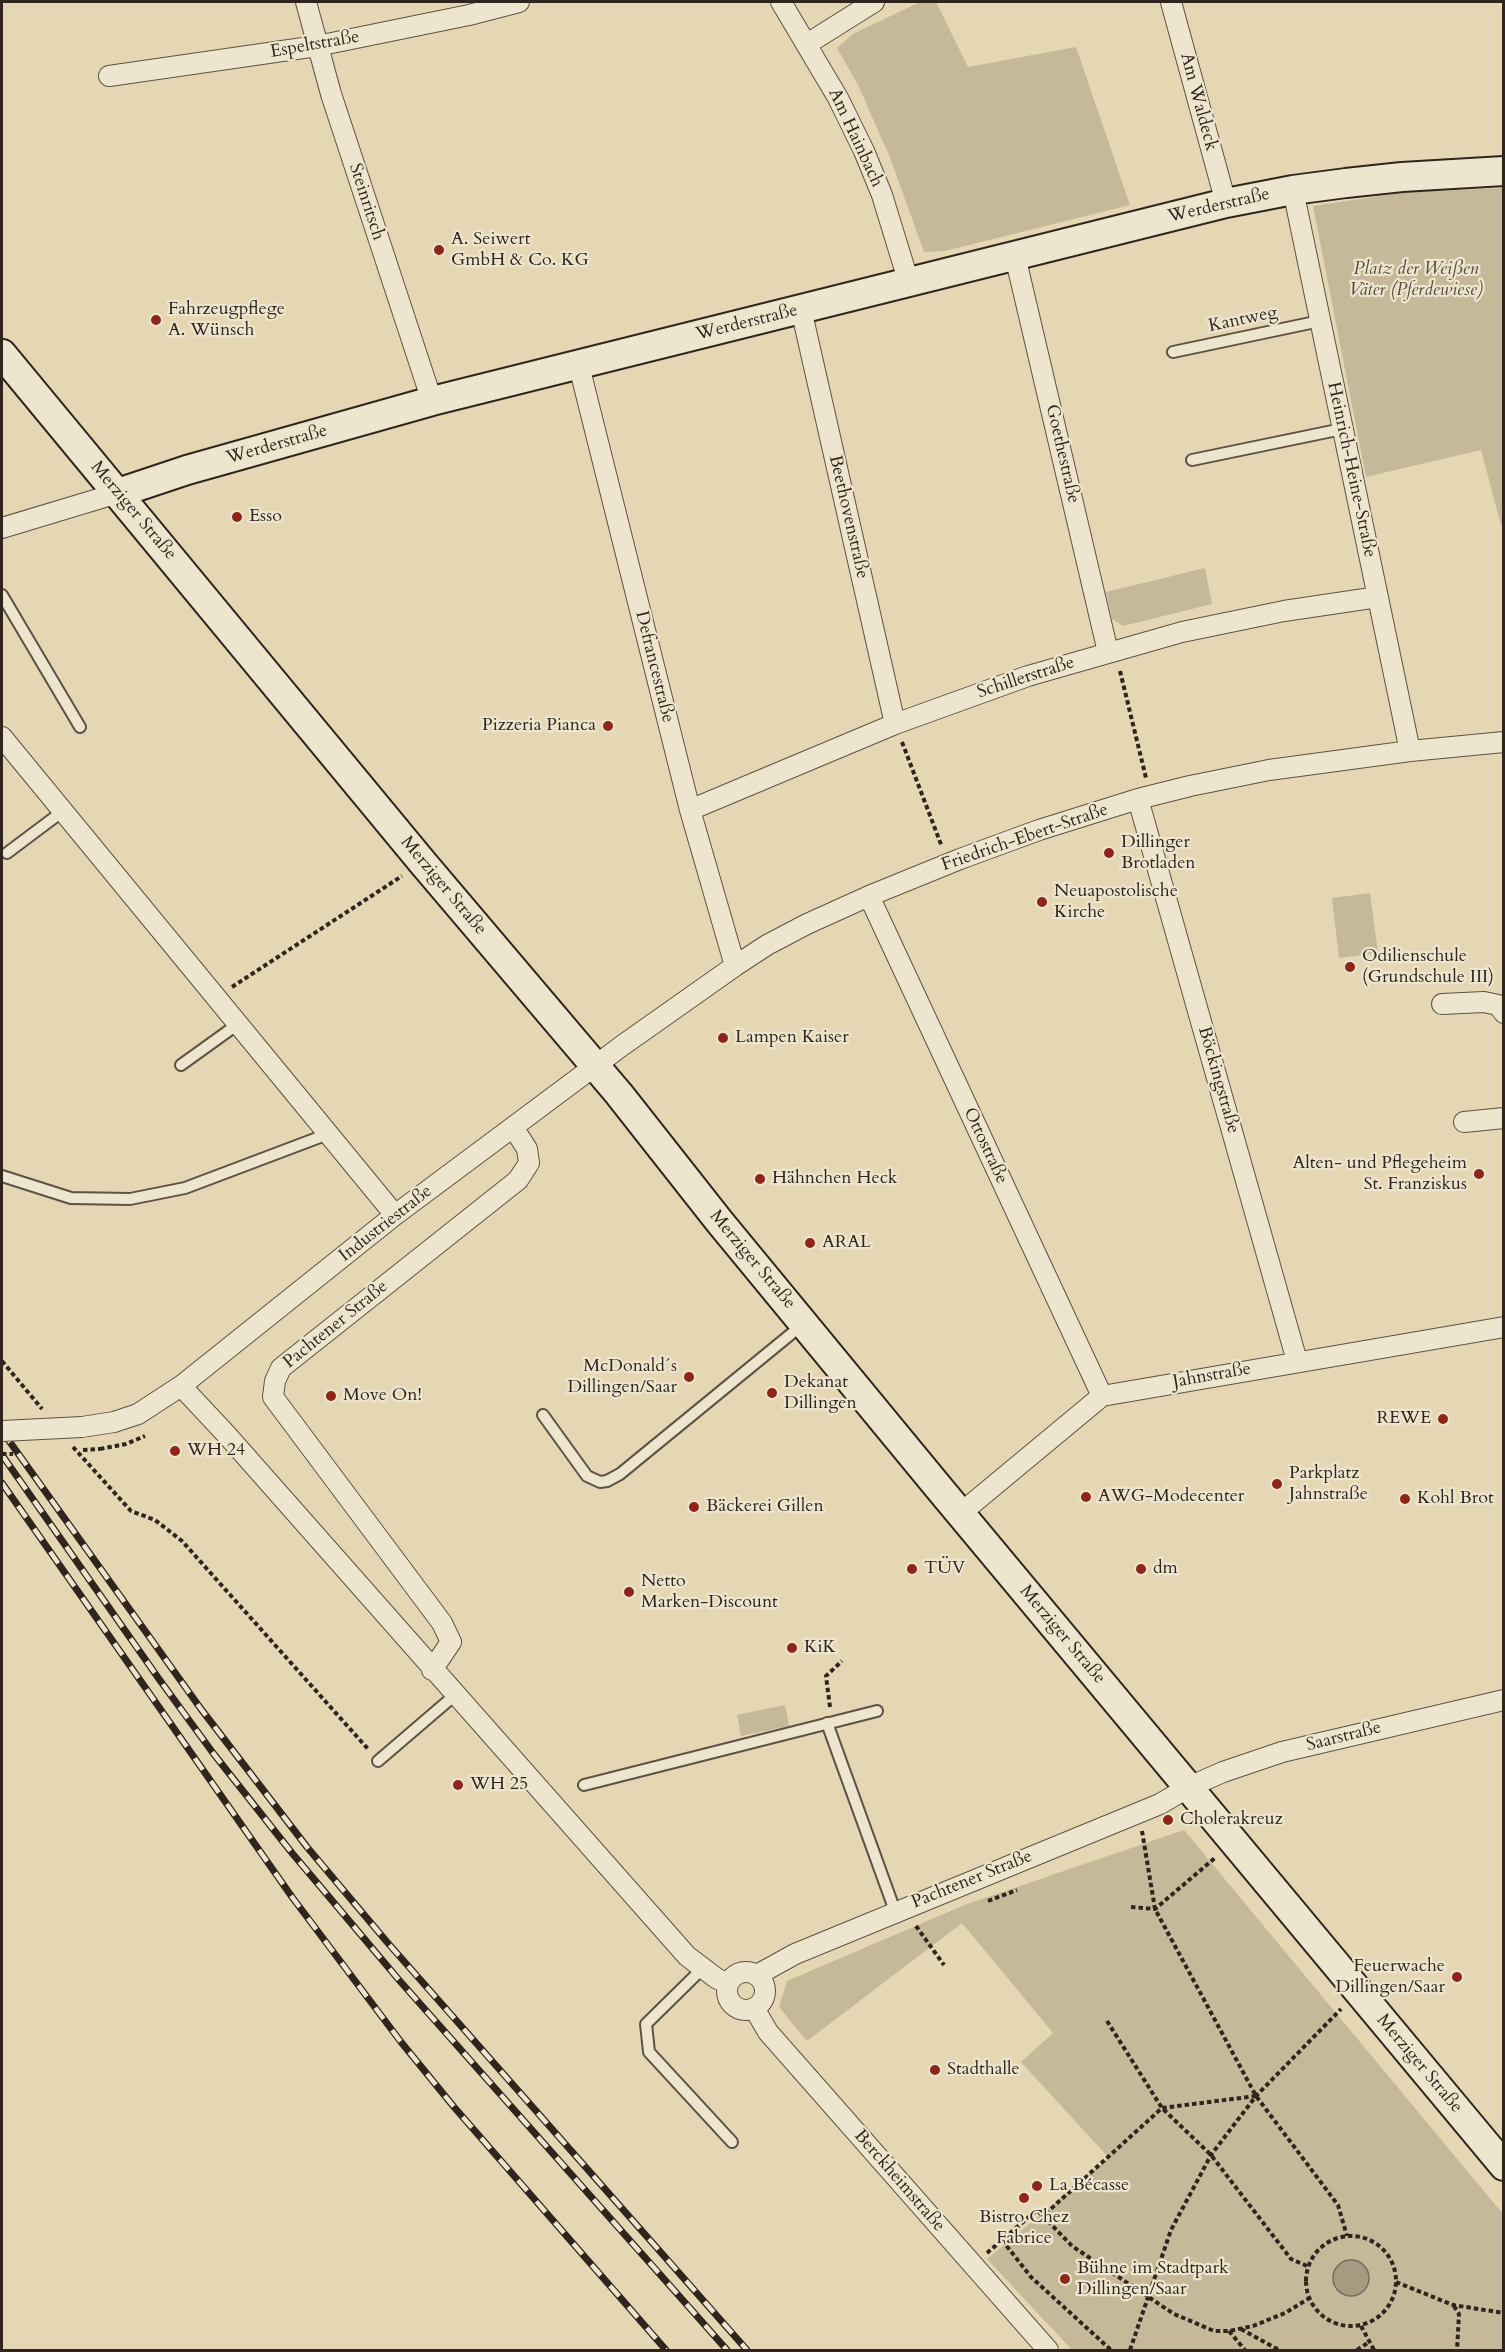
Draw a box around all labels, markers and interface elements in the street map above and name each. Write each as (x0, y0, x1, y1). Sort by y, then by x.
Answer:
street label: Espeltstraße (269, 27, 361, 63)
street label: Am Waldeck (1175, 51, 1221, 153)
street label: Am Hainbach (823, 85, 887, 191)
street label: Steinritsch (343, 161, 389, 243)
street label: Werderstraße (1166, 184, 1272, 228)
place label: A. Seiwert GmbH & Co. KG (451, 229, 589, 272)
marker: A. Seiwert GmbH & Co. KG (432, 243, 446, 257)
park label: Platz der Weißen Väter (Pferdewiese) (1349, 259, 1483, 302)
place label: Fahrzeugpflege A. Wünsch (168, 299, 285, 342)
street label: Werderstraße (694, 300, 800, 346)
street label: Kantweg (1207, 302, 1279, 338)
marker: Fahrzeugpflege A. Wünsch (149, 313, 163, 327)
street label: Heinrich-Heine-Straße (1322, 380, 1380, 560)
street label: Goethestraße (1040, 402, 1084, 506)
street label: Werderstraße (224, 420, 330, 470)
street label: Beethovenstraße (823, 453, 873, 581)
street label: Merziger Straße (85, 457, 181, 565)
place label: Esso (249, 506, 282, 528)
marker: Esso (230, 510, 244, 524)
street label: Defrancestraße (630, 609, 678, 725)
street label: Schillerstraße (975, 652, 1077, 704)
place label: Pizzeria Pianca (482, 715, 596, 737)
marker: Pizzeria Pianca (601, 719, 615, 733)
street label: Friedrich-Ebert-Straße (939, 799, 1111, 877)
street label: Merziger Straße (395, 832, 491, 940)
place label: Dillinger Brotladen (1121, 832, 1196, 874)
marker: Dillinger Brotladen (1102, 846, 1116, 860)
place label: Neuapostolische Kirche (1054, 881, 1178, 924)
marker: Neuapostolische Kirche (1035, 895, 1049, 909)
place label: Odilienschule (Grundschule III) (1362, 946, 1494, 988)
marker: Odilienschule (Grundschule III) (1343, 960, 1357, 974)
street label: Böckingstraße (1192, 1024, 1244, 1136)
place label: Lampen Kaiser (735, 1027, 849, 1049)
marker: Lampen Kaiser (716, 1031, 730, 1045)
street label: Ottostraße (958, 1104, 1012, 1188)
place label: Alten- und Pflegeheim St. Franziskus (1292, 1153, 1467, 1196)
marker: Alten- und Pflegeheim St. Franziskus (1472, 1167, 1486, 1181)
place label: Hähnchen Heck (772, 1168, 897, 1190)
marker: Hähnchen Heck (753, 1172, 767, 1186)
street label: Industriestraße (335, 1181, 437, 1267)
street label: Merziger Straße (704, 1206, 800, 1314)
place label: ARAL (822, 1232, 871, 1254)
marker: ARAL (803, 1236, 817, 1250)
street label: Pachtener Straße (279, 1276, 393, 1374)
place label: McDonald´s Dillingen/Saar (567, 1356, 677, 1398)
street label: Jahnstraße (1171, 1359, 1253, 1393)
marker: McDonald´s Dillingen/Saar (682, 1370, 696, 1384)
place label: Dekanat Dillingen (784, 1372, 857, 1414)
place label: Move On! (343, 1385, 422, 1407)
marker: Dekanat Dillingen (765, 1386, 779, 1400)
marker: Move On! (324, 1389, 338, 1403)
place label: REWE (1376, 1408, 1431, 1430)
marker: REWE (1436, 1412, 1450, 1426)
place label: WH 24 (187, 1440, 245, 1462)
marker: WH 24 (168, 1444, 182, 1458)
place label: Parkplatz Jahnstraße (1289, 1463, 1368, 1506)
marker: Parkplatz Jahnstraße (1270, 1477, 1284, 1491)
place label: AWG-Modecenter (1098, 1486, 1244, 1508)
place label: Kohl Brot (1417, 1488, 1494, 1510)
marker: AWG-Modecenter (1079, 1490, 1093, 1504)
marker: Kohl Brot (1398, 1492, 1412, 1506)
place label: Bäckerei Gillen (706, 1496, 824, 1518)
marker: Bäckerei Gillen (687, 1500, 701, 1514)
place label: TÜV (924, 1558, 965, 1580)
place label: dm (1153, 1558, 1178, 1580)
marker: TÜV (905, 1562, 919, 1576)
marker: dm (1134, 1562, 1148, 1576)
place label: Netto Marken-Discount (641, 1571, 778, 1614)
street label: Merziger Straße (1014, 1581, 1110, 1689)
marker: Netto Marken-Discount (622, 1585, 636, 1599)
place label: KiK (804, 1637, 836, 1659)
marker: KiK (785, 1641, 799, 1655)
street label: Saarstraße (1304, 1717, 1384, 1757)
place label: WH 25 (470, 1774, 528, 1796)
marker: WH 25 (451, 1778, 465, 1792)
place label: Cholerakreuz (1180, 1809, 1283, 1831)
marker: Cholerakreuz (1161, 1813, 1175, 1827)
street label: Pachtener Straße (909, 1846, 1035, 1914)
place label: Feuerwache Dillingen/Saar (1335, 1956, 1445, 1998)
marker: Feuerwache Dillingen/Saar (1450, 1970, 1464, 1984)
street label: Merziger Straße (1371, 2010, 1467, 2118)
place label: Stadthalle (947, 2059, 1020, 2081)
marker: Stadthalle (928, 2063, 942, 2077)
street label: Berckheimstraße (849, 2126, 949, 2236)
place label: La Bécasse (1049, 2175, 1129, 2197)
marker: La Bécasse (1030, 2179, 1044, 2193)
marker: Bistro Chez Fabrice (1017, 2191, 1031, 2205)
place label: Bistro Chez Fabrice (979, 2207, 1069, 2250)
place label: Bühne im Stadtpark Dillingen/Saar (1077, 2258, 1229, 2300)
marker: Bühne im Stadtpark Dillingen/Saar (1058, 2272, 1072, 2286)

